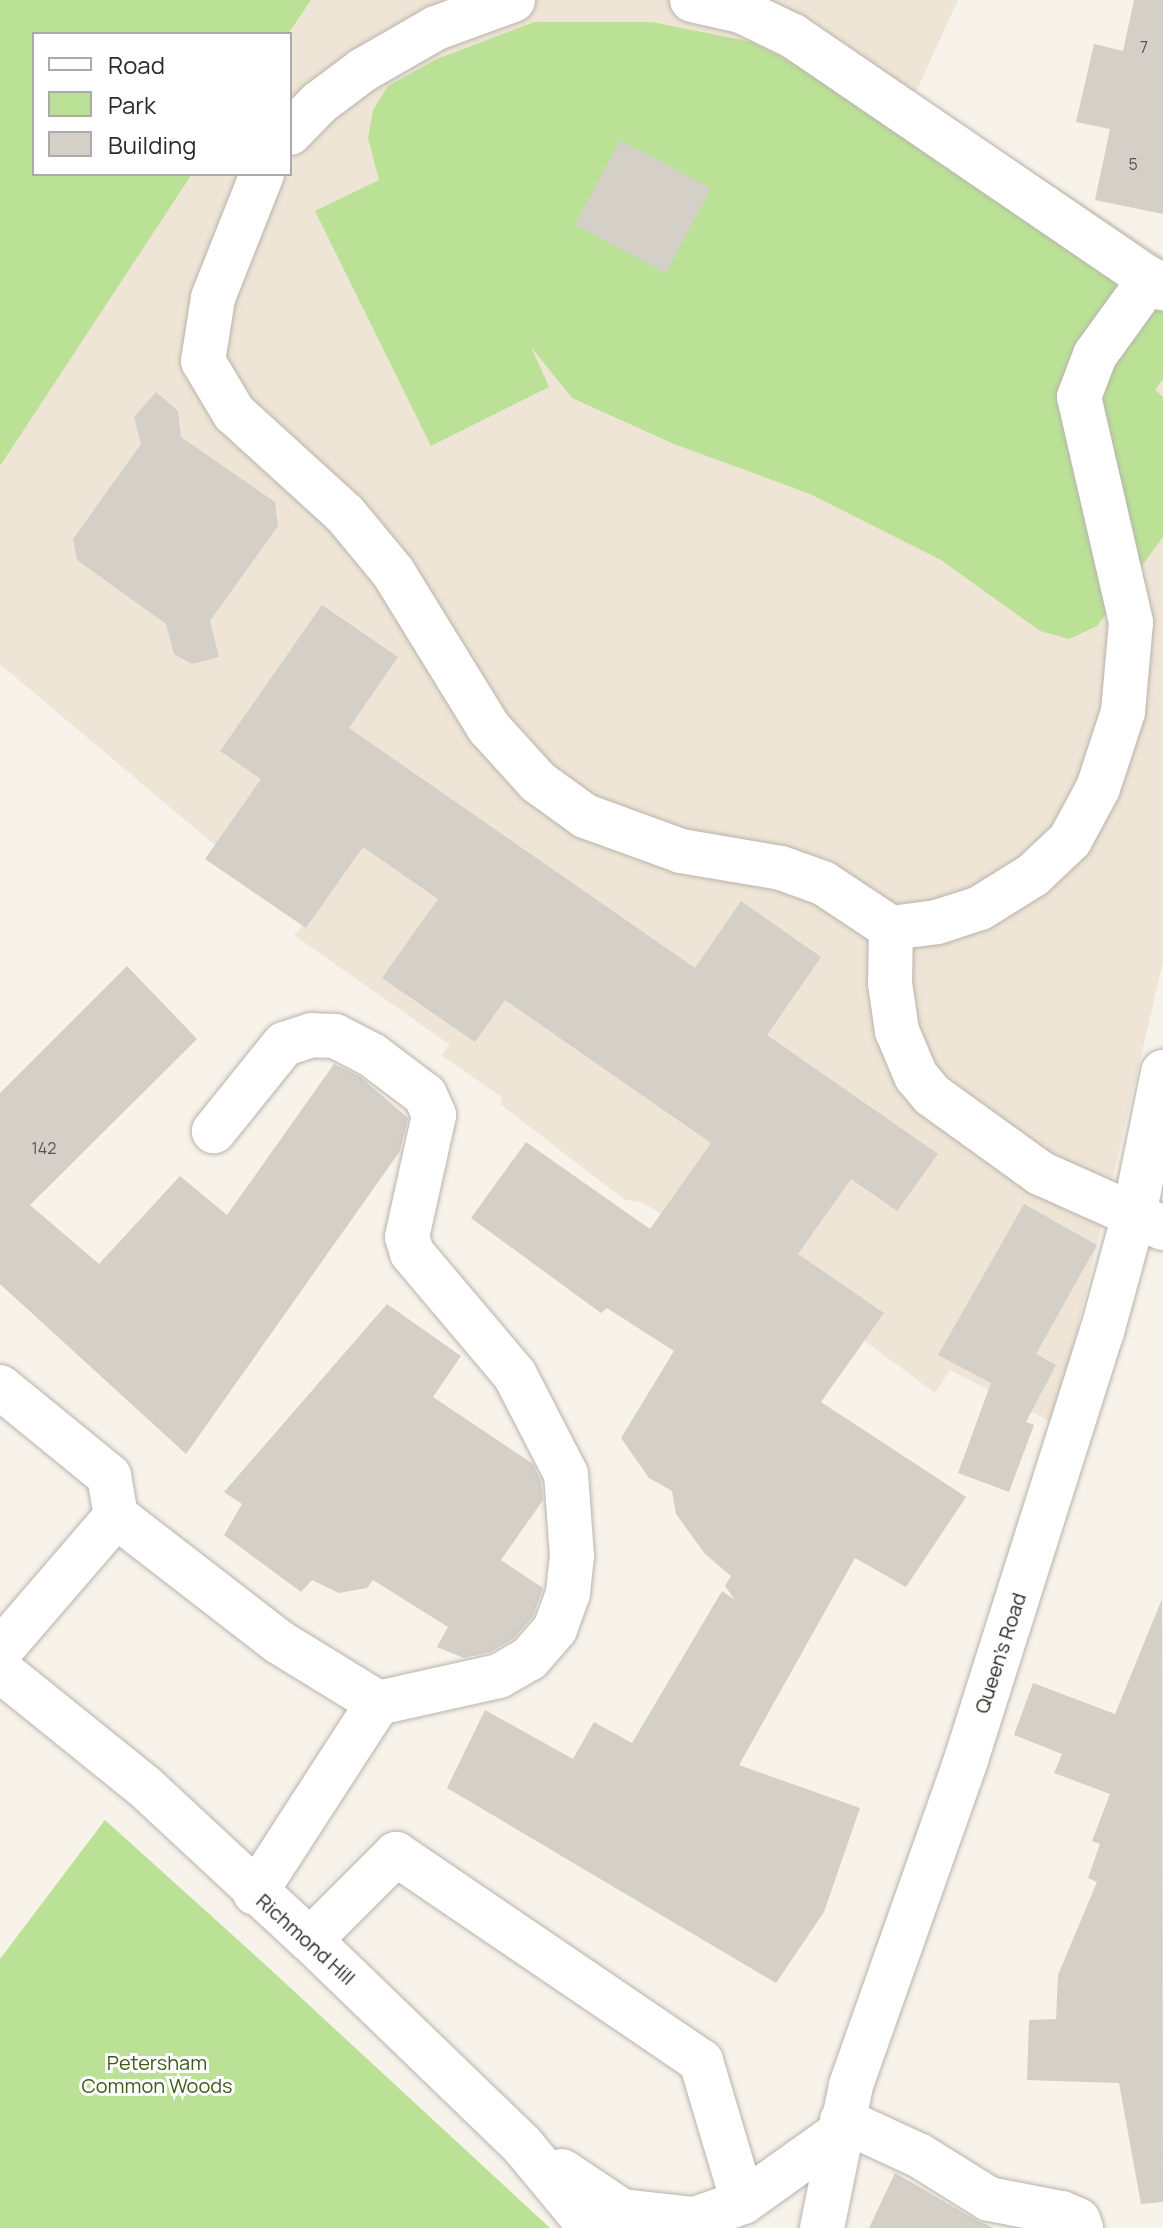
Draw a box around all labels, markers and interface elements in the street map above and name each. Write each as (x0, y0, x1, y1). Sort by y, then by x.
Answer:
legend (32, 32, 292, 176)
house number: 7 (1140, 37, 1148, 57)
text: Road (108, 48, 165, 81)
text: Park (108, 88, 156, 121)
text: Building (108, 128, 196, 161)
house number: 5 (1128, 154, 1138, 174)
house number: 142 (32, 1138, 56, 1158)
street label: Queen's Road (969, 1590, 1031, 1716)
street label: Richmond Hill (252, 1888, 360, 1990)
park label: Petersham Common Woods (81, 2050, 233, 2097)

